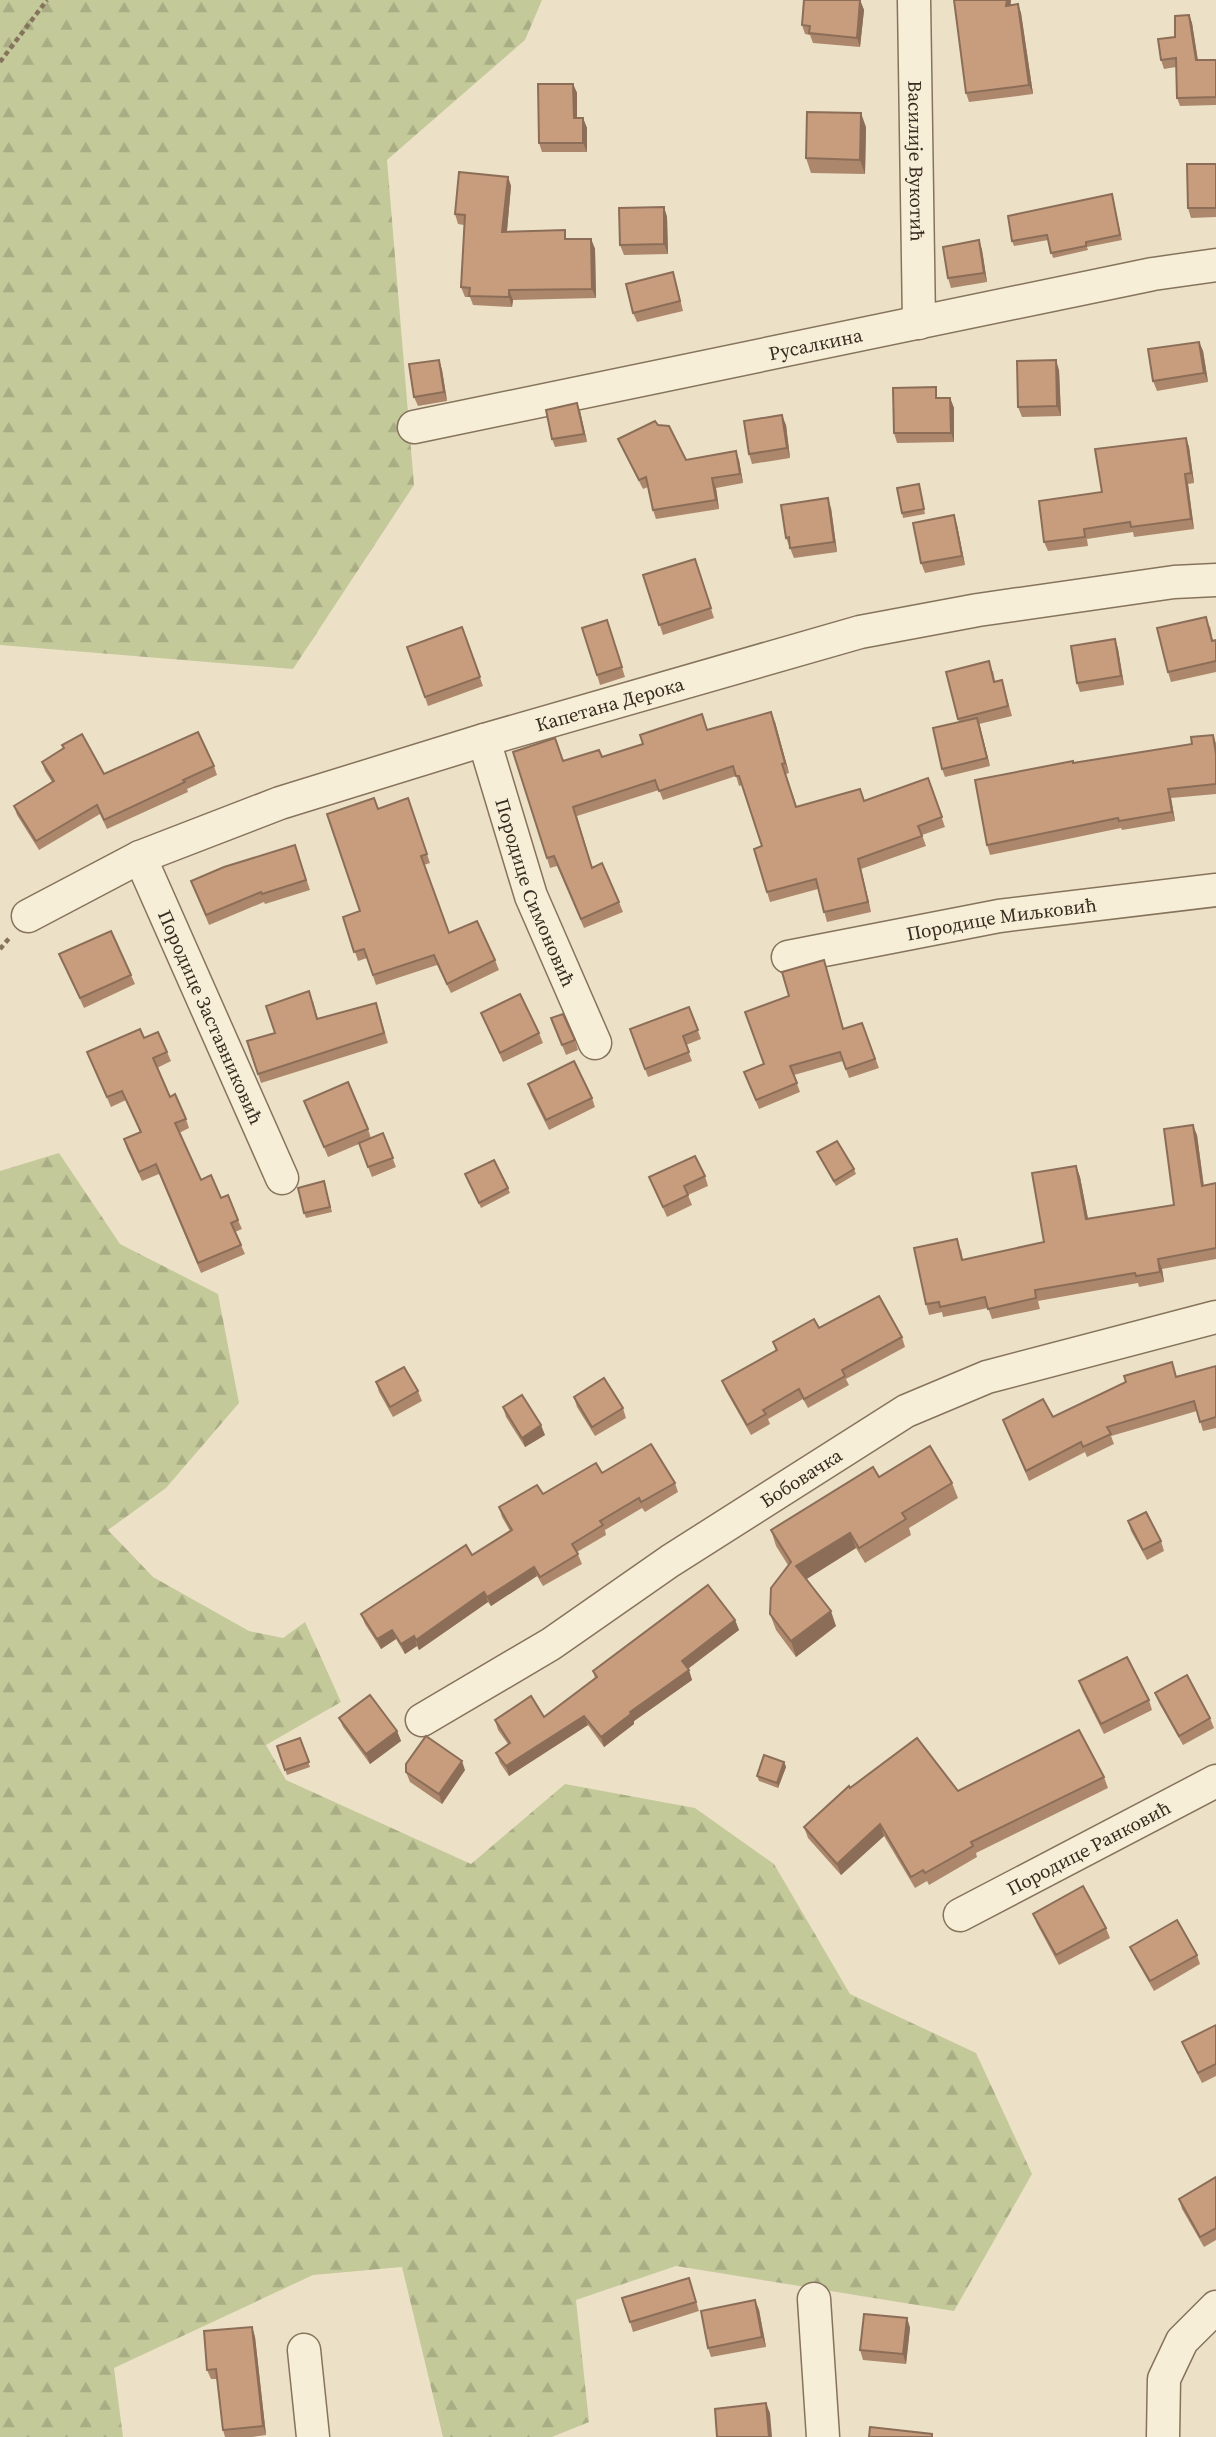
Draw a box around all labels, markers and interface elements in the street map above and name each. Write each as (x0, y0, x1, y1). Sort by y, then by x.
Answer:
street label: Василије Вукотић (902, 80, 931, 242)
street label: Русалкина (766, 321, 865, 366)
street label: Капетана Дерока (533, 670, 687, 738)
street label: Породице Симоновић (489, 795, 582, 991)
street label: Породице Миљковић (904, 891, 1098, 947)
street label: Породице Заставниковић (152, 906, 270, 1128)
street label: Бобовачка (755, 1442, 847, 1513)
street label: Породице Ранковић (1002, 1794, 1175, 1901)

